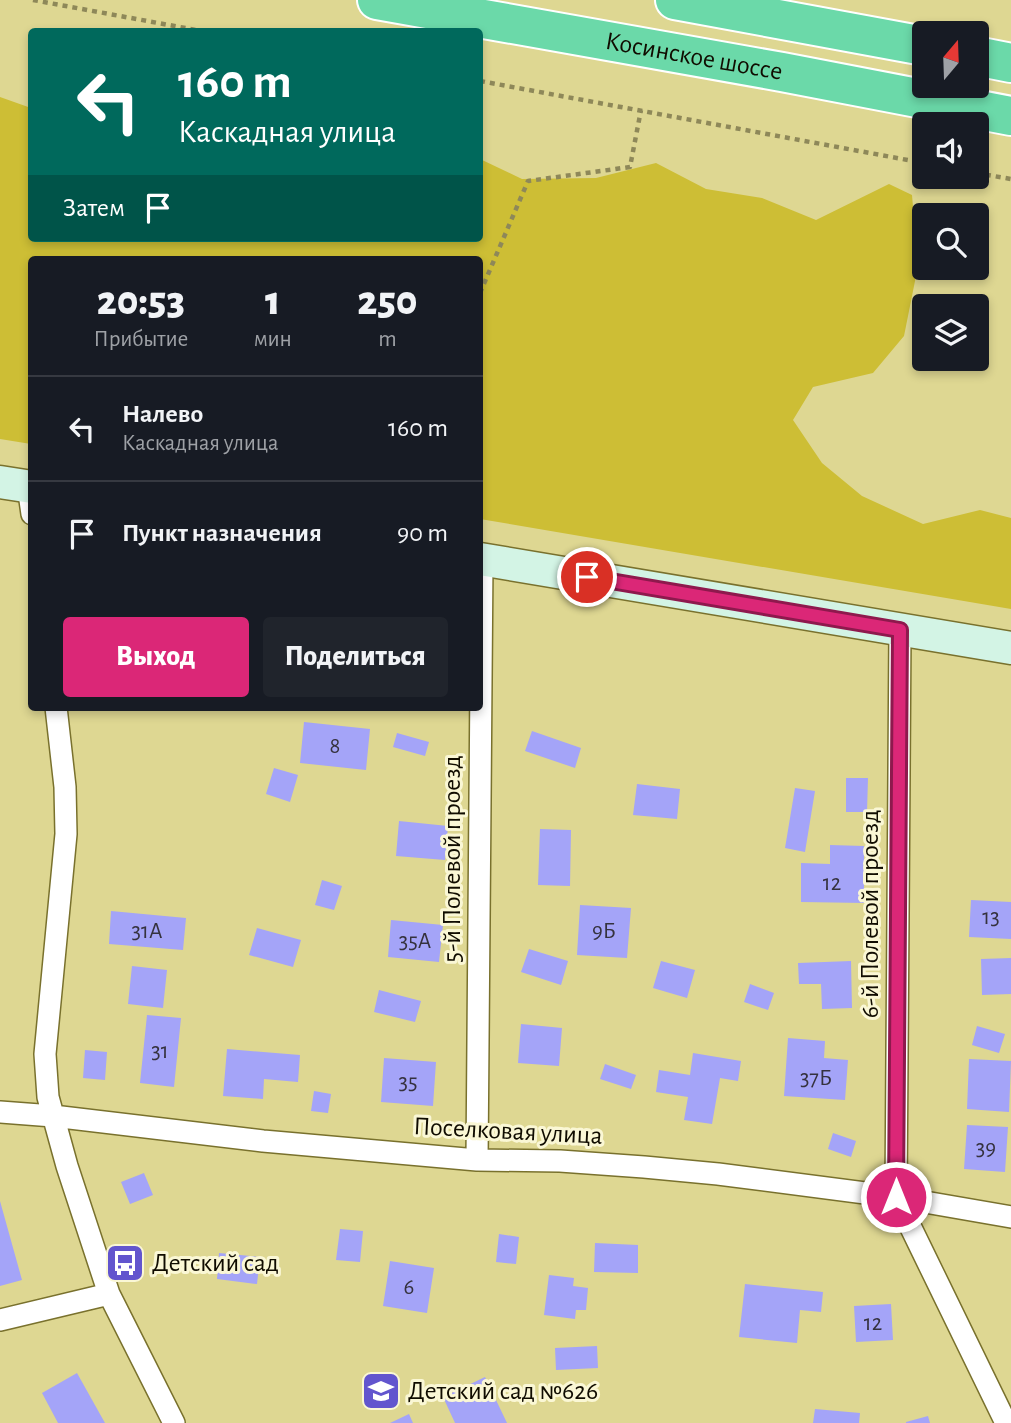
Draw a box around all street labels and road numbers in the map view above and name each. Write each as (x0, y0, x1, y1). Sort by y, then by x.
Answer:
street label: Косинское шоссе (603, 28, 785, 85)
street label: 5-й Полевой проезд (439, 755, 465, 963)
street label: 6-й Полевой проезд (857, 810, 883, 1018)
street label: Поселковая улица (413, 1113, 603, 1149)

